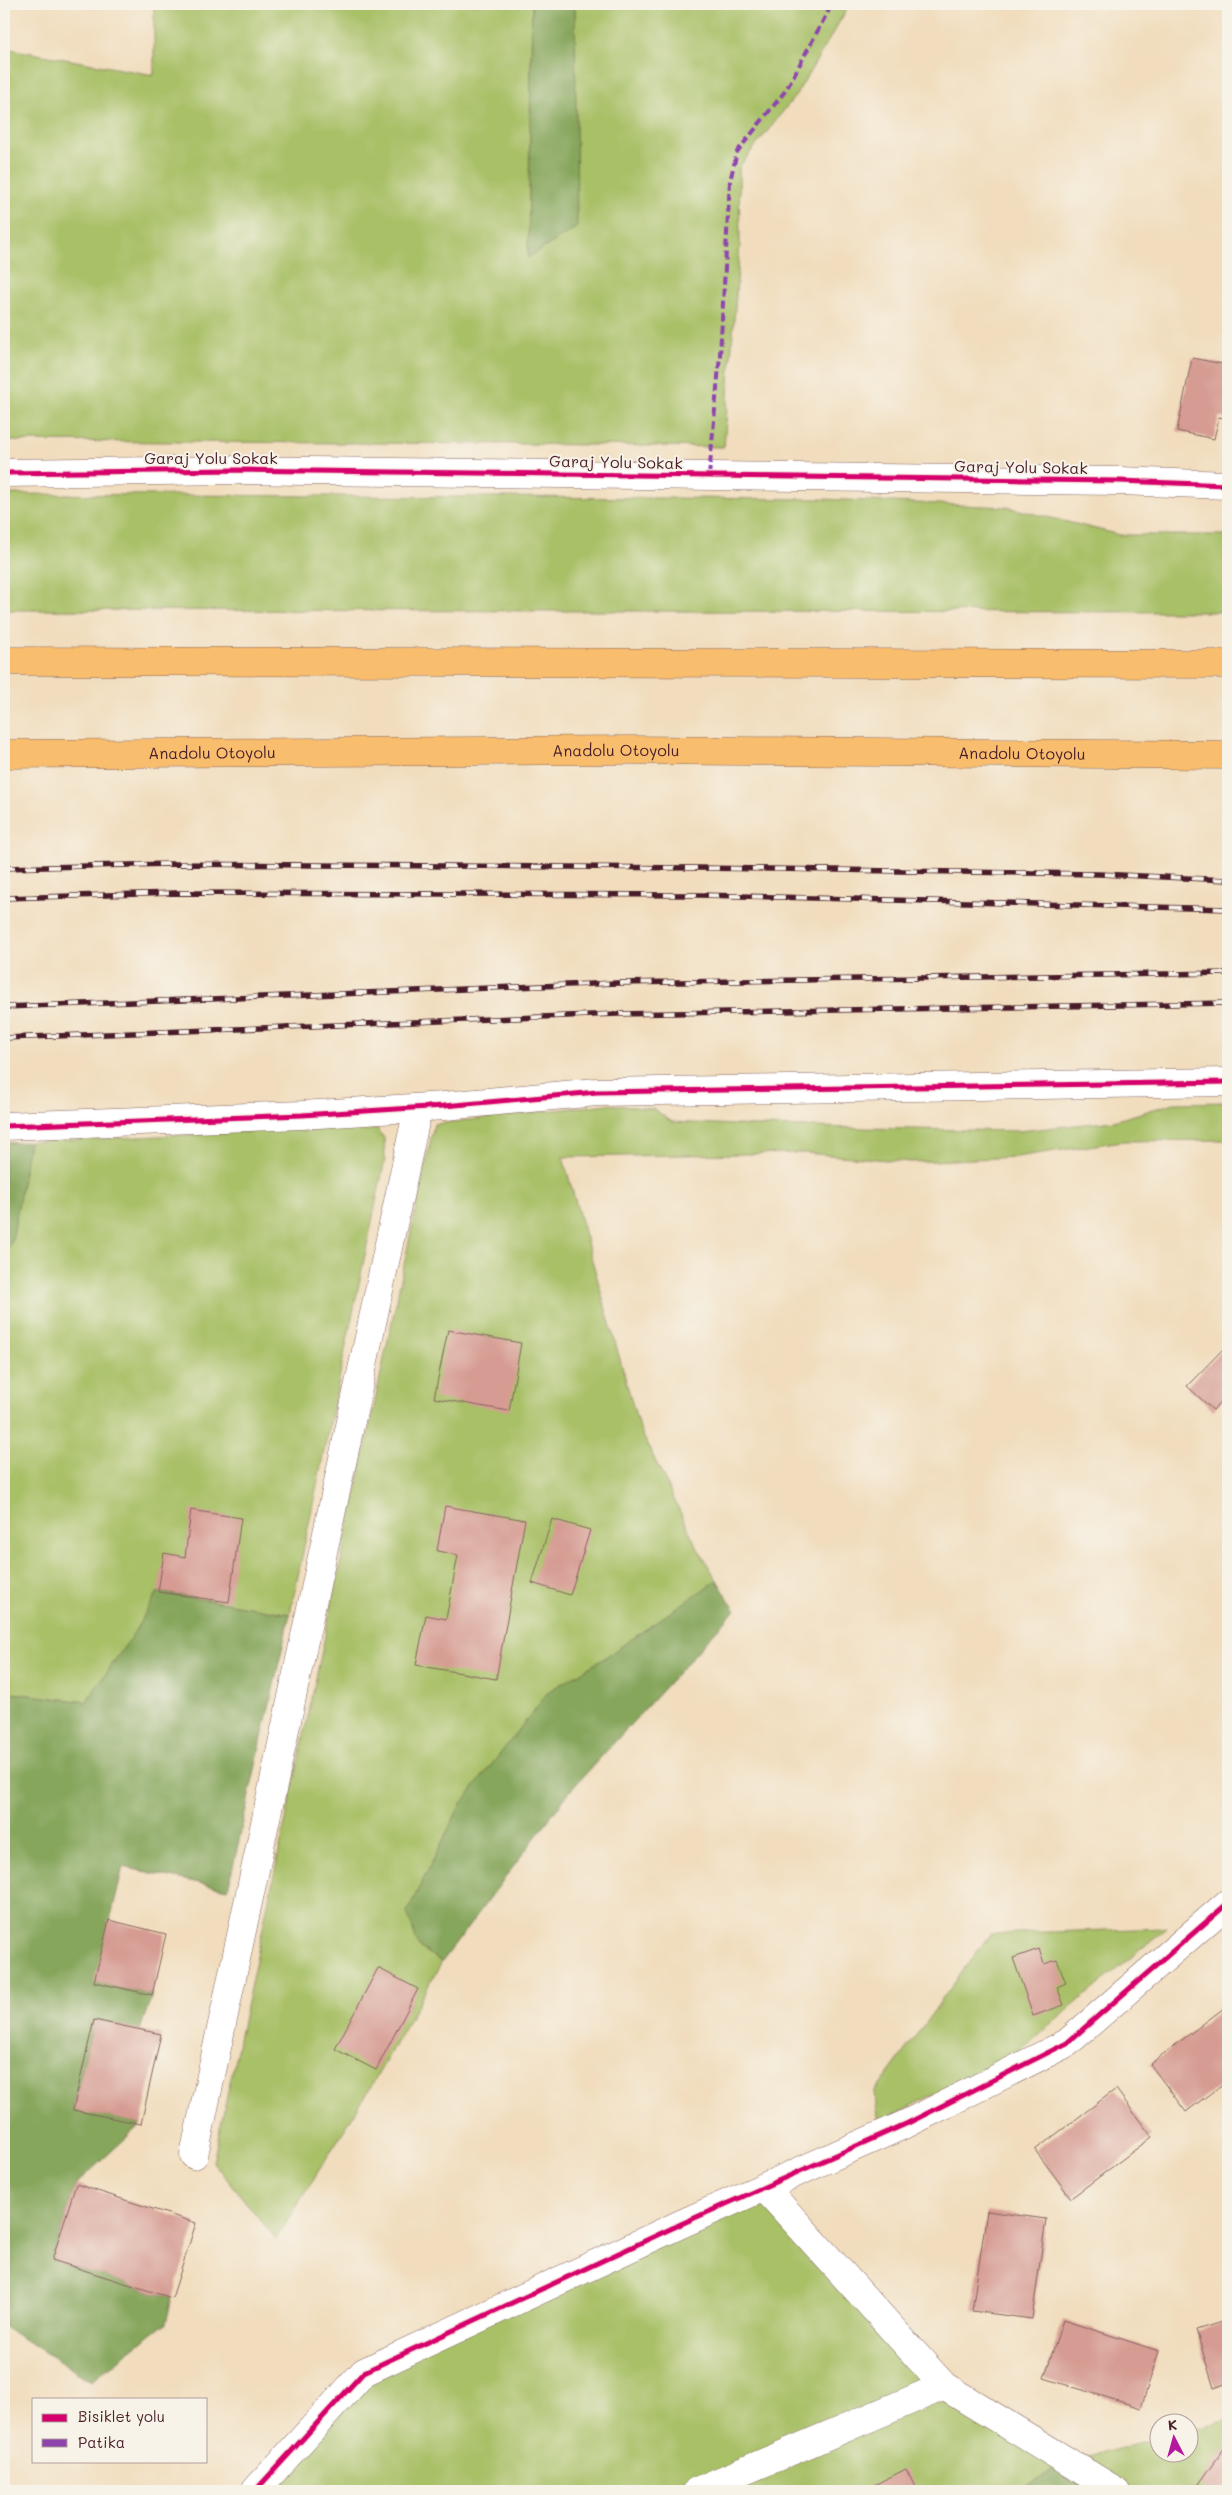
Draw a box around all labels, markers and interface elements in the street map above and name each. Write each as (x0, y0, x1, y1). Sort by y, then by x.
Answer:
street label: Garaj Yolu Sokak (144, 447, 278, 468)
street label: Garaj Yolu Sokak (549, 450, 683, 473)
street label: Garaj Yolu Sokak (954, 455, 1088, 478)
street label: Anadolu Otoyolu (552, 739, 680, 761)
street label: Anadolu Otoyolu (148, 741, 276, 763)
street label: Anadolu Otoyolu (958, 742, 1086, 764)
legend (32, 2398, 208, 2462)
text: Bisiklet yolu (78, 2406, 165, 2426)
north arrow (1150, 2412, 1200, 2462)
text: K (1167, 2415, 1178, 2435)
text: Patika (78, 2432, 125, 2452)

